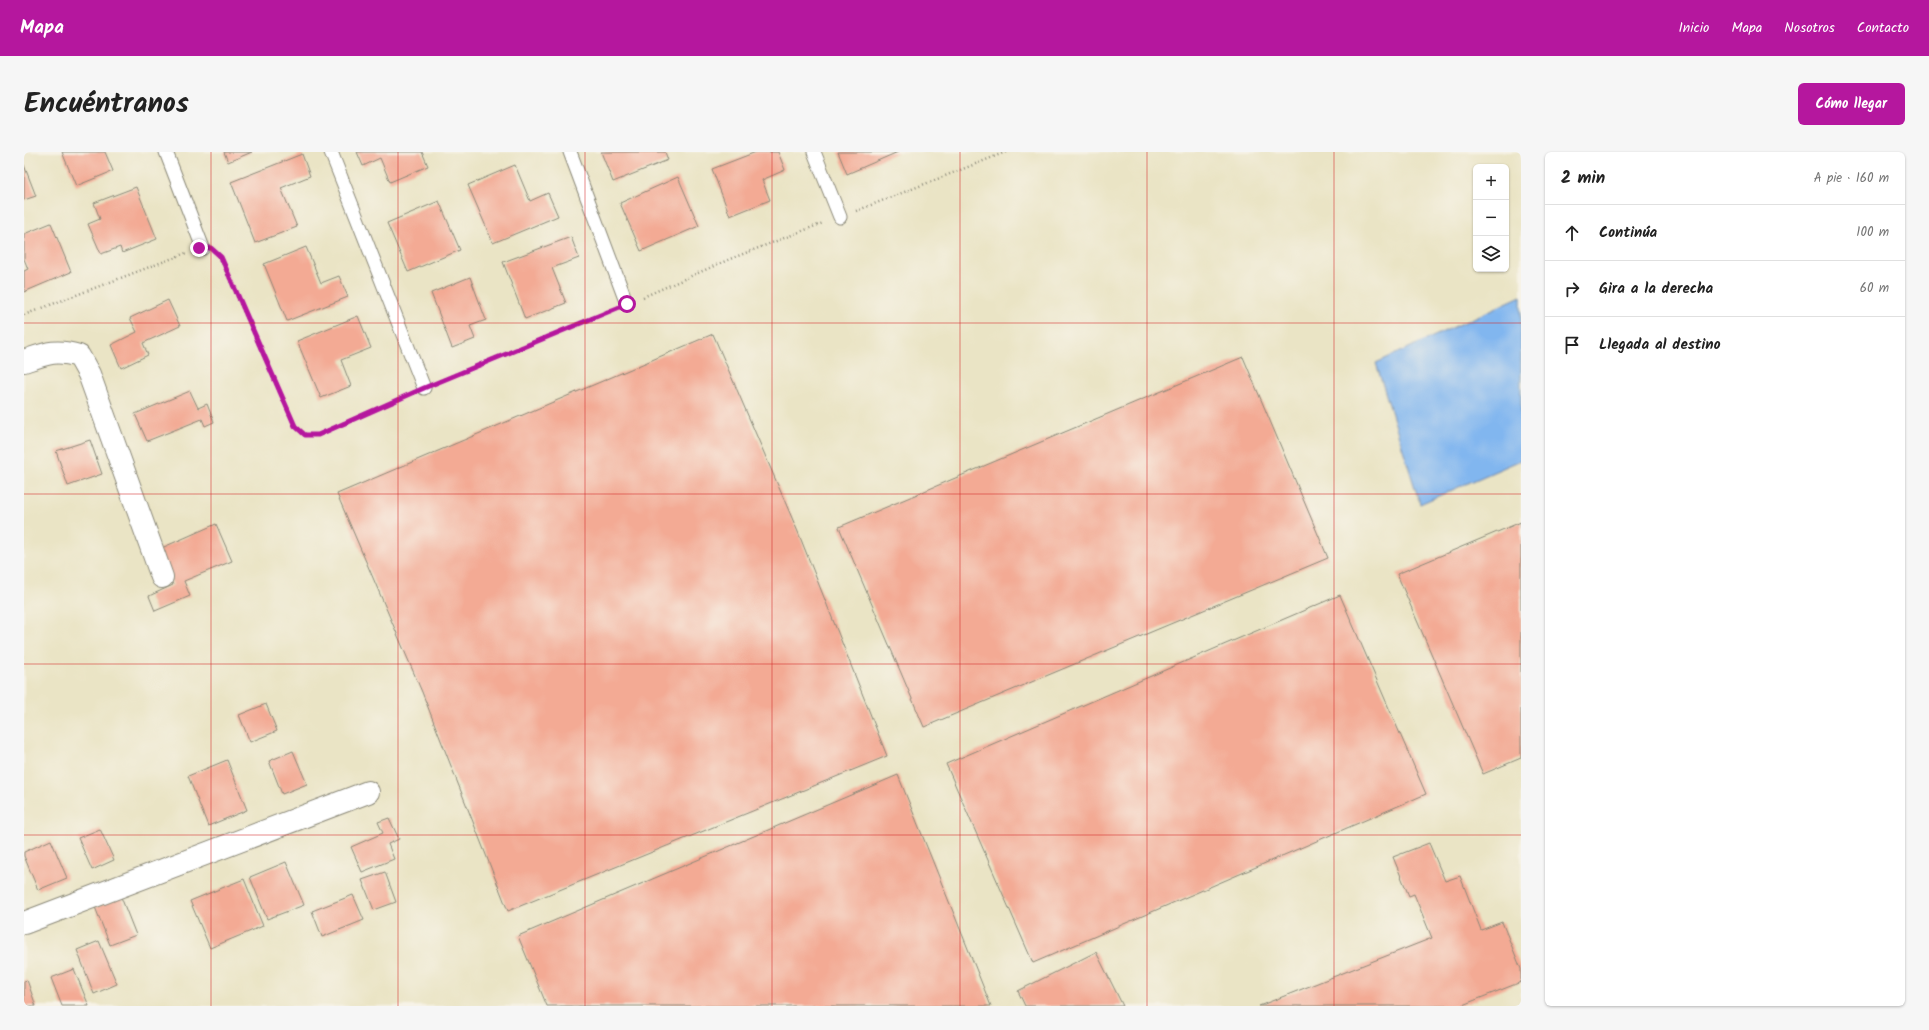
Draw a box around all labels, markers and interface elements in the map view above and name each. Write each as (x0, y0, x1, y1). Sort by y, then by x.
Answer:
text: Mapa (20, 13, 64, 43)
text: Inicio (1678, 17, 1709, 39)
text: Mapa (1731, 17, 1762, 39)
text: Nosotros (1784, 17, 1835, 39)
text: Contacto (1857, 17, 1909, 39)
text: Encuéntranos (24, 82, 189, 127)
button: Cómo llegar (1798, 83, 1905, 125)
map controls (1473, 164, 1509, 272)
button: + (1473, 164, 1509, 200)
text: 2 min (1561, 165, 1605, 192)
text: A pie · 160 m (1814, 168, 1889, 189)
button: − (1473, 200, 1509, 236)
text: Continúa (1599, 221, 1657, 245)
icon: ahead (1561, 222, 1583, 244)
text: 100 m (1856, 222, 1889, 243)
button: layers (1473, 236, 1509, 272)
route end (190, 239, 208, 257)
text: Gira a la derecha (1599, 277, 1713, 301)
icon: right (1561, 278, 1583, 300)
text: 60 m (1860, 278, 1889, 299)
route start (618, 295, 636, 313)
text: Llegada al destino (1599, 333, 1721, 357)
icon: arrive (1561, 334, 1583, 356)

